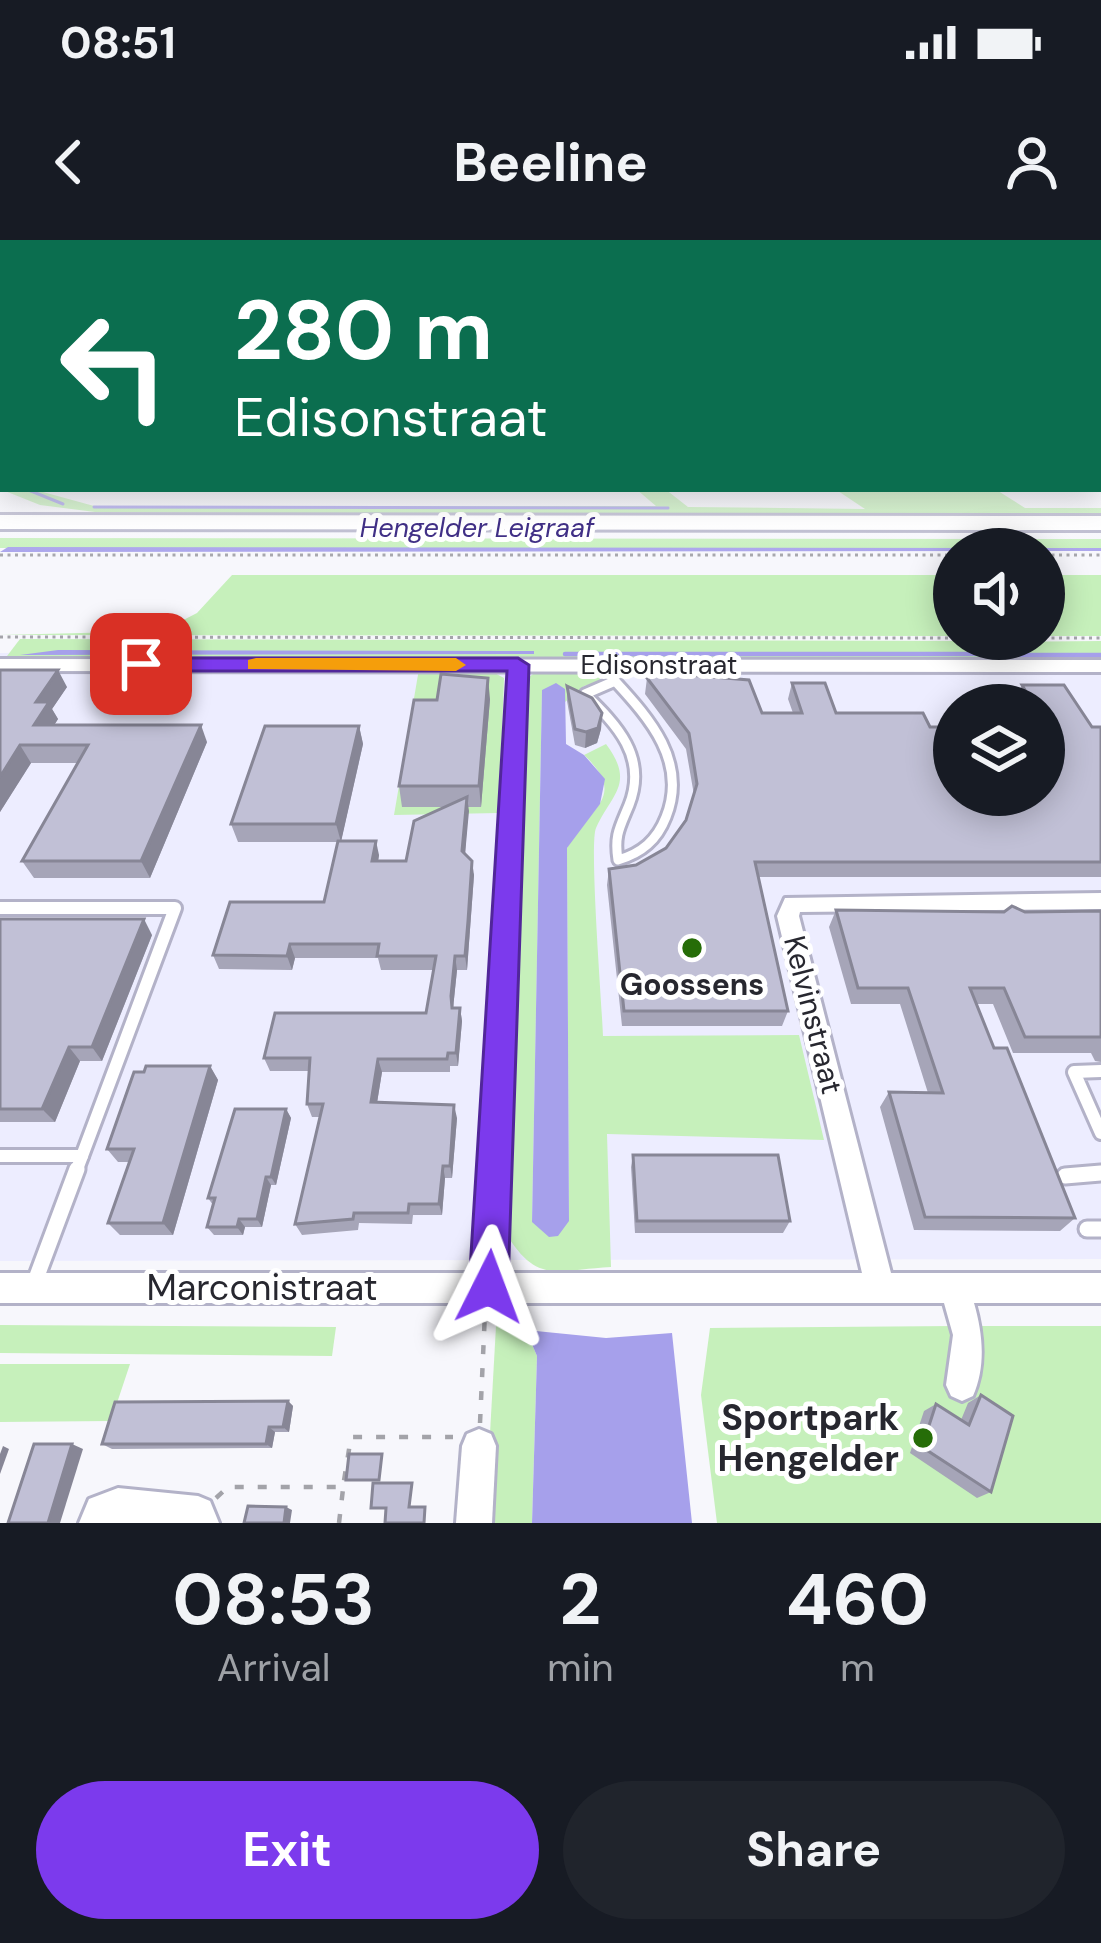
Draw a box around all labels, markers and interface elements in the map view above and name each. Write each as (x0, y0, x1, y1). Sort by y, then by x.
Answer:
text: 08:51 (60, 13, 176, 72)
text: Beeline (453, 127, 648, 198)
icon: back (36, 129, 102, 195)
icon: person (999, 129, 1065, 195)
text: 280 m (234, 276, 493, 385)
icon: left (36, 288, 192, 444)
text: Edisonstraat (234, 382, 548, 453)
water label: Hengelder Leigraaf (360, 510, 596, 545)
map controls (933, 528, 1065, 816)
button: sound (933, 528, 1065, 660)
pin (90, 613, 192, 715)
icon: arrive (108, 631, 174, 697)
street label: Edisonstraat (581, 647, 737, 682)
button: layers (933, 684, 1065, 816)
street label: Kelvinstraat (775, 932, 852, 1098)
marker: Goossens (679, 935, 705, 961)
place label: Goossens (620, 965, 764, 1004)
position arrow (426, 1224, 552, 1350)
street label: Marconistraat (146, 1264, 378, 1311)
place label: Sportpark Hengelder (717, 1394, 899, 1482)
marker: Sportpark Hengelder (910, 1425, 936, 1451)
text: 08:53 (172, 1553, 375, 1646)
text: 2 (560, 1553, 601, 1646)
text: 460 (786, 1553, 929, 1646)
text: Arrival (217, 1642, 330, 1693)
text: min (547, 1642, 614, 1693)
text: m (840, 1642, 875, 1693)
button: Exit (36, 1781, 539, 1919)
button: Share (563, 1781, 1065, 1919)

